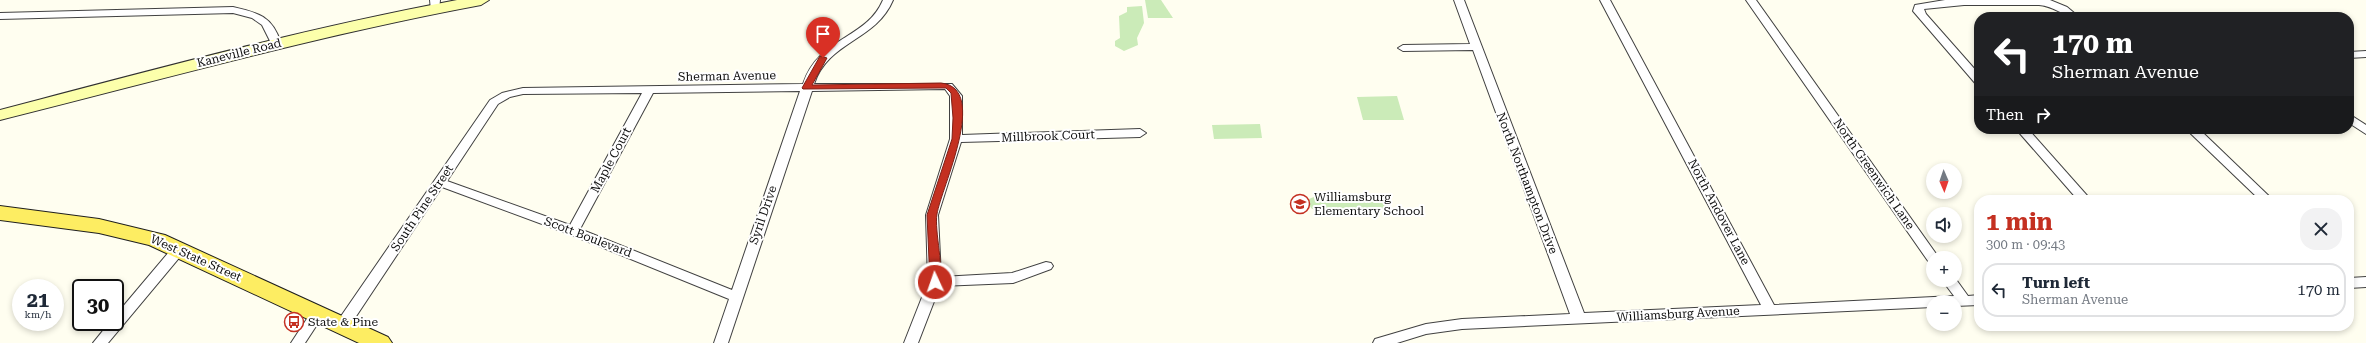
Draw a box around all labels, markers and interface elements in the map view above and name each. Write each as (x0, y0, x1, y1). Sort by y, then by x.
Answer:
pin (806, 17, 840, 58)
icon: arrive (812, 23, 834, 45)
text: 170 m (2052, 27, 2133, 60)
icon: left (1986, 28, 2038, 80)
street label: Kaneville Road (195, 36, 283, 70)
text: Sherman Avenue (2052, 61, 2199, 82)
street label: Sherman Avenue (678, 68, 777, 84)
icon: right (2032, 104, 2054, 126)
text: Then (1986, 106, 2024, 124)
street label: North Northampton Drive (1493, 110, 1561, 256)
street label: North Greenwich Lane (1830, 116, 1918, 232)
street label: Maple Court (588, 124, 634, 195)
street label: Millbrook Court (1001, 127, 1096, 145)
street label: North Andover Lane (1685, 157, 1753, 268)
street label: South Pine Street (388, 162, 456, 254)
north arrow (1926, 163, 1962, 199)
map controls (1926, 163, 1962, 331)
street label: Syril Drive (746, 183, 780, 246)
place label: Williamsburg Elementary School (1314, 190, 1424, 218)
school or university icon: Williamsburg Elementary School (1289, 193, 1311, 215)
button: sound (1926, 207, 1962, 243)
text: 1 min (1986, 208, 2053, 236)
button: close (2300, 208, 2342, 250)
street label: Scott Boulevard (542, 214, 634, 260)
street label: West State Street (148, 232, 244, 285)
text: 300 m · 09:43 (1986, 237, 2065, 252)
button: + (1926, 251, 1962, 287)
position arrow (914, 261, 956, 303)
text: Turn left (2022, 274, 2090, 292)
speed limit sign: 30 (72, 279, 124, 331)
icon: left (1988, 279, 2010, 301)
text: 170 m (2297, 281, 2340, 299)
text: 21 (27, 288, 49, 312)
text: Sherman Avenue (2022, 292, 2128, 307)
button: − (1926, 295, 1962, 331)
street label: Williamsburg Avenue (1616, 304, 1740, 324)
text: km/h (25, 309, 51, 320)
bus stop icon: State & Pine (283, 311, 305, 333)
place label: State & Pine (308, 315, 378, 329)

